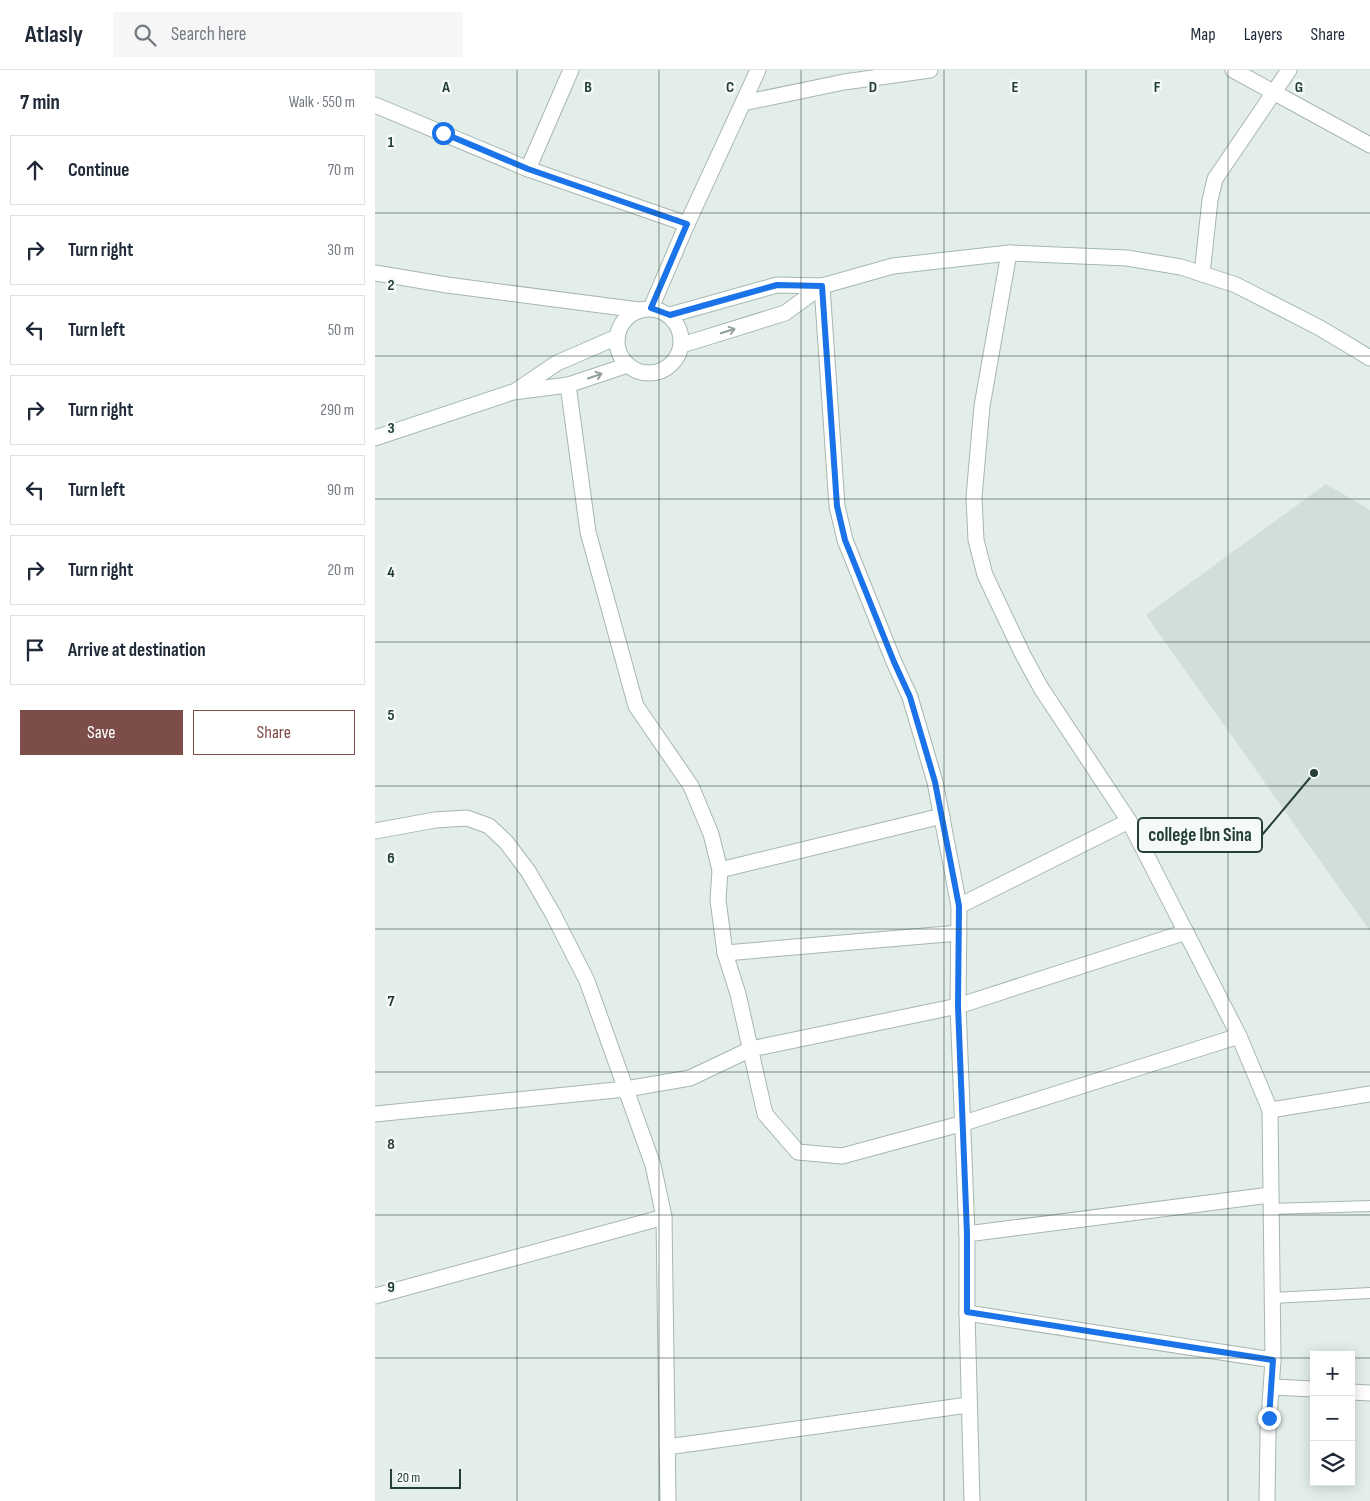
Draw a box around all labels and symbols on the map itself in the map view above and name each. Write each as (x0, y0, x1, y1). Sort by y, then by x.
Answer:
text: A (441, 78, 450, 97)
text: B (584, 78, 592, 97)
text: C (726, 78, 734, 97)
text: D (869, 78, 877, 97)
text: E (1012, 78, 1019, 97)
text: F (1154, 78, 1161, 97)
text: G (1295, 78, 1303, 97)
route start (432, 122, 455, 145)
text: 1 (388, 133, 395, 152)
text: 2 (387, 276, 395, 295)
one-way arrow (720, 325, 736, 335)
one-way arrow (587, 371, 602, 380)
text: 3 (387, 419, 395, 438)
text: 4 (387, 563, 395, 582)
text: 5 (387, 706, 395, 725)
callout: college Ibn Sina (1138, 818, 1262, 852)
text: college Ibn Sina (1148, 824, 1252, 847)
text: 6 (387, 849, 395, 868)
text: 7 (388, 992, 395, 1011)
text: 8 (387, 1135, 395, 1154)
text: 9 (387, 1278, 395, 1297)
route end (1258, 1407, 1281, 1430)
scale bar (390, 1466, 461, 1489)

